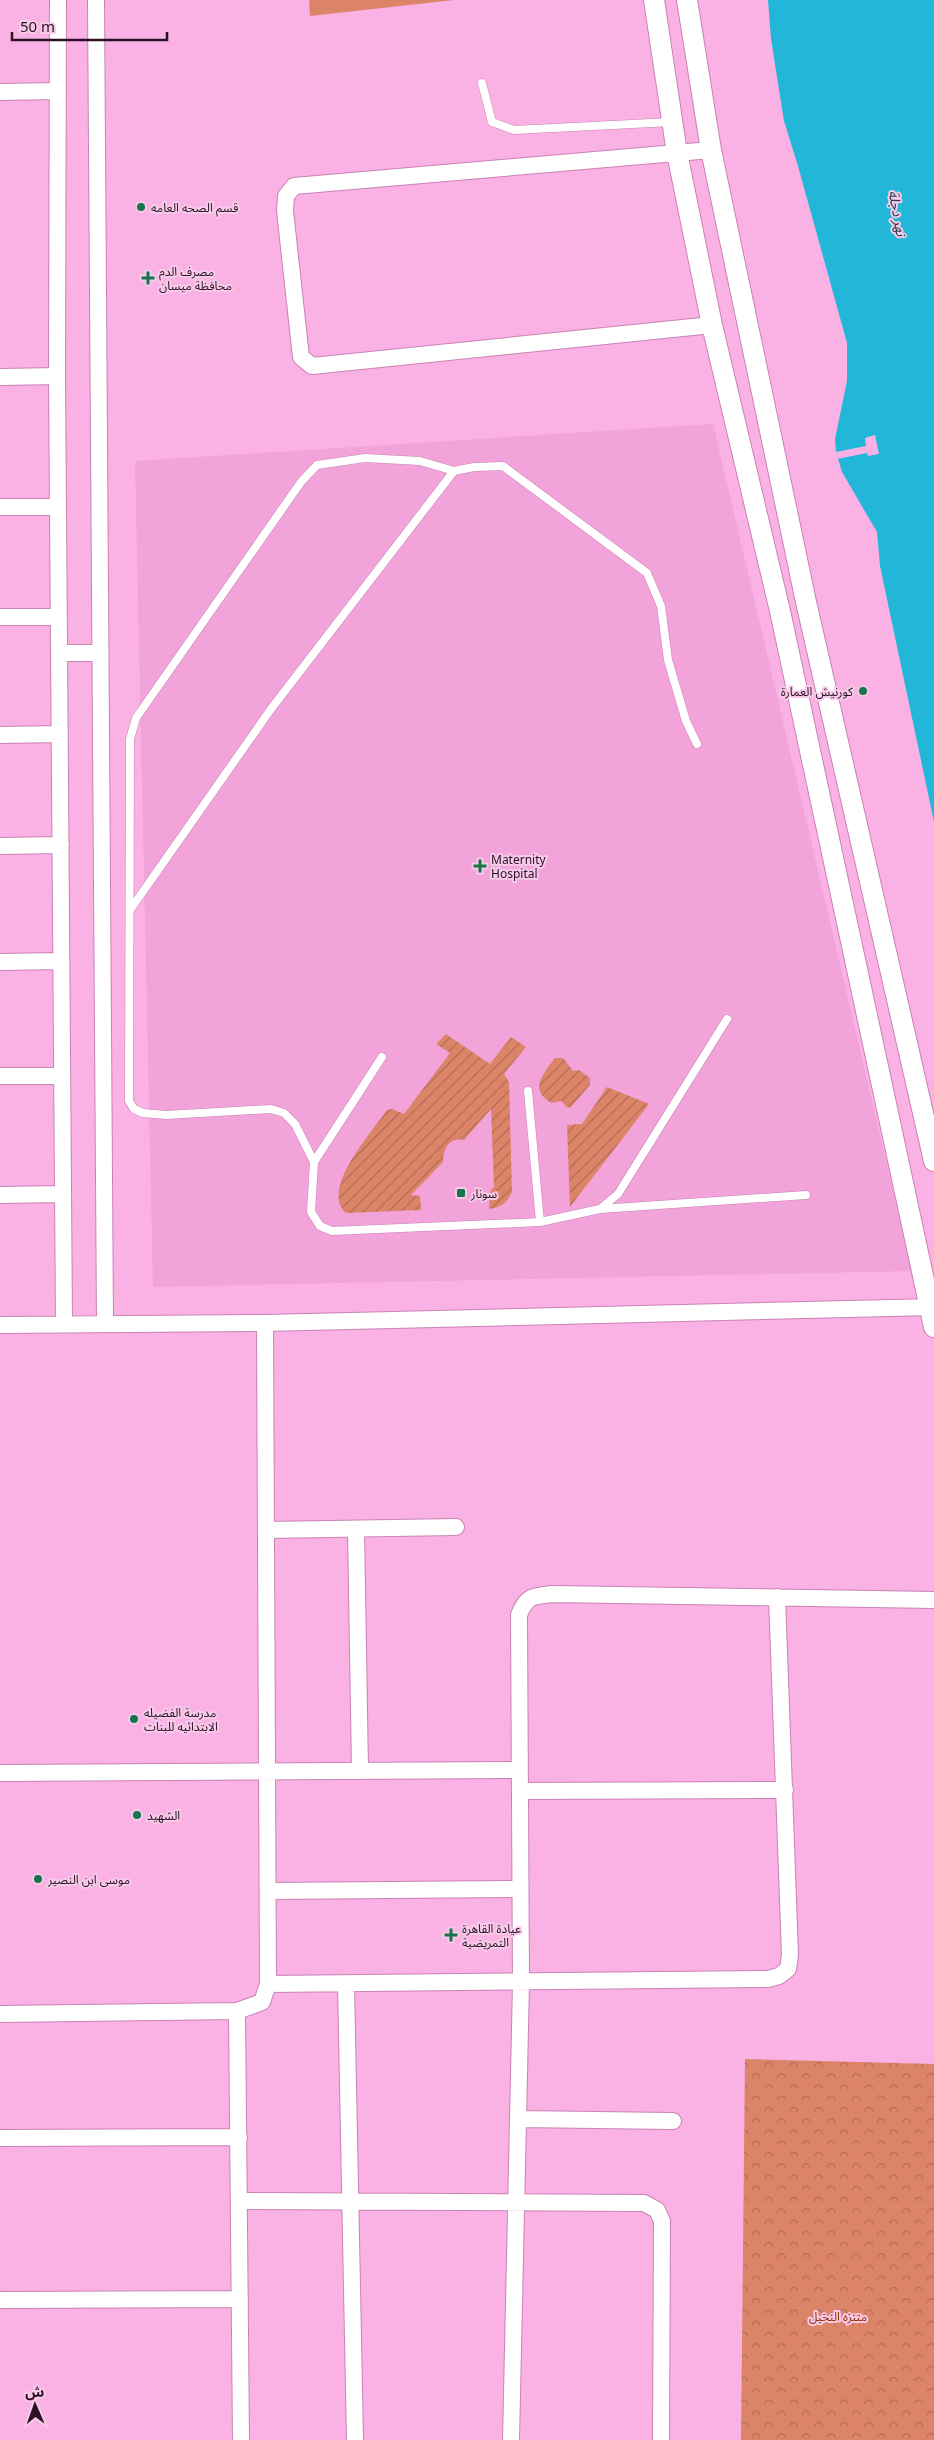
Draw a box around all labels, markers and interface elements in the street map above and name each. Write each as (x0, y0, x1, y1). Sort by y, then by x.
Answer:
scale bar (12, 10, 168, 42)
text: 50 m (20, 16, 55, 36)
water label: نهر دجلة (885, 189, 912, 238)
place label: قسم الصحه العامه (151, 199, 238, 217)
marker: قسم الصحه العامه (135, 201, 147, 213)
place label: مصرف الدم محافظة ميسان (159, 263, 232, 294)
marker: مصرف الدم محافظة ميسان (141, 271, 155, 285)
place label: كورنيش العمارة (781, 683, 854, 700)
marker: كورنيش العمارة (857, 685, 869, 697)
place label: Maternity Hospital (491, 851, 547, 882)
marker: Maternity Hospital (473, 859, 487, 873)
place label: سونار (470, 1185, 497, 1202)
marker: سونار (455, 1187, 467, 1199)
place label: مدرسة الفضيله الابتدائيه للبنات (144, 1704, 218, 1735)
marker: مدرسة الفضيله الابتدائيه للبنات (128, 1713, 140, 1725)
place label: الشهيد (147, 1807, 180, 1824)
marker: الشهيد (131, 1809, 143, 1821)
place label: موسى ابن النصير (47, 1871, 130, 1888)
marker: موسى ابن النصير (32, 1873, 44, 1885)
place label: عيادة القاهرة التمريضية (462, 1920, 521, 1951)
marker: عيادة القاهرة التمريضية (444, 1928, 458, 1942)
park label: متنزه النخيل (809, 2308, 867, 2325)
north arrow (10, 2380, 60, 2430)
text: ش (25, 2382, 44, 2401)

